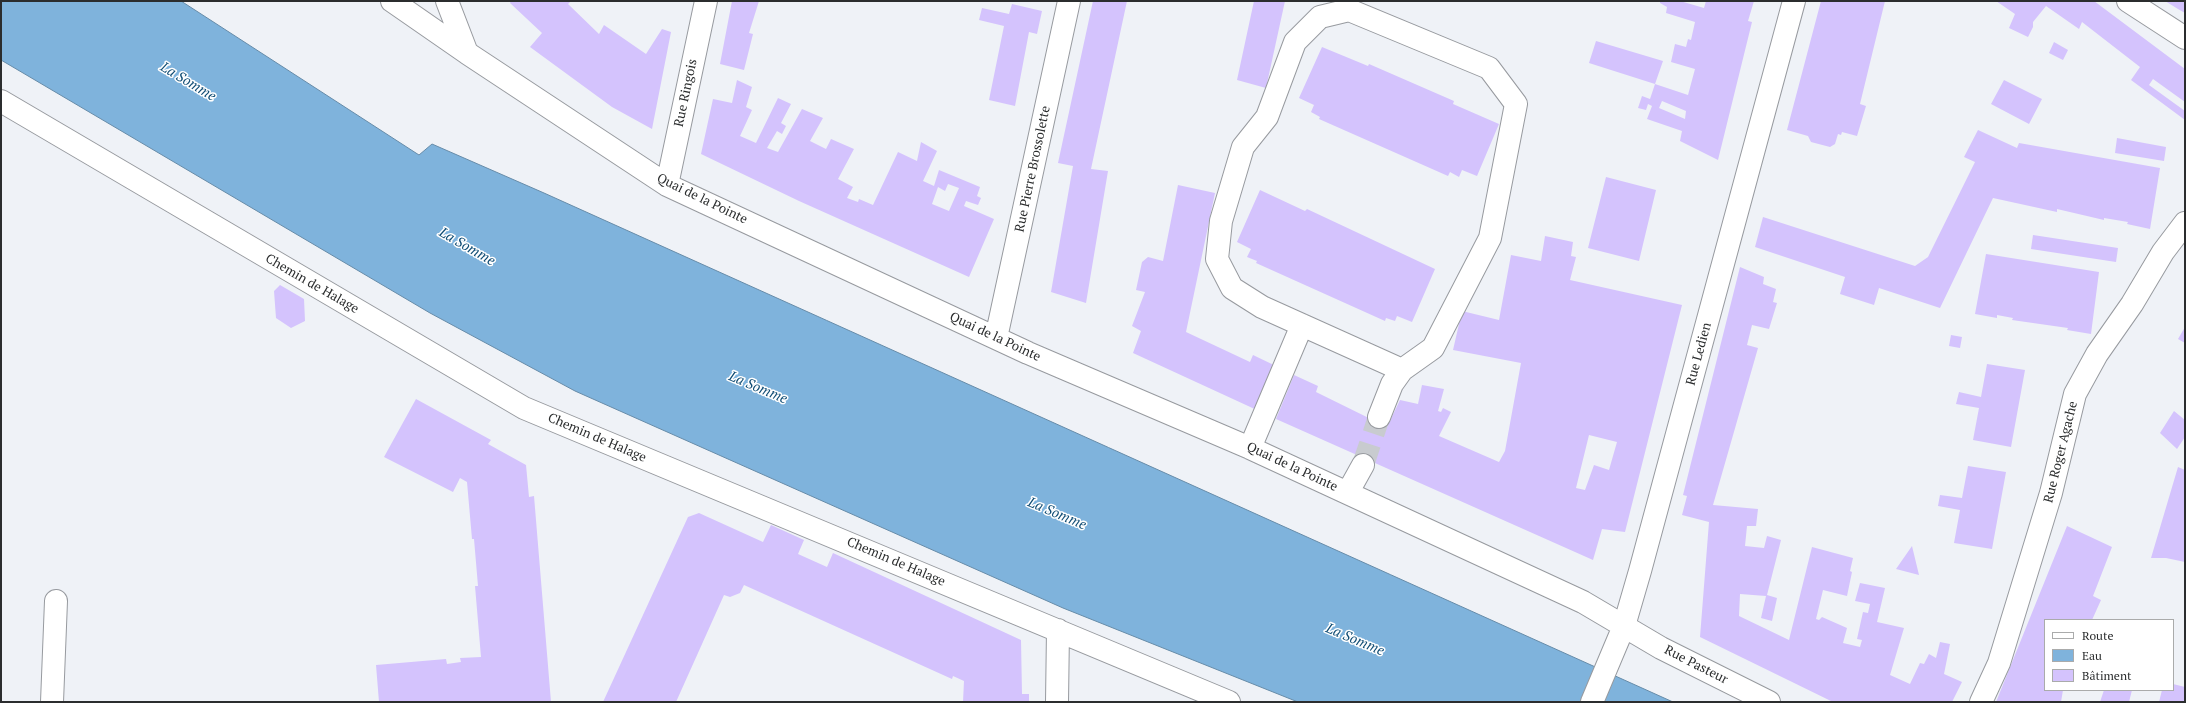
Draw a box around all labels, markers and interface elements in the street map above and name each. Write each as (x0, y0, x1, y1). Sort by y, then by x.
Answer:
street label: Rue Ringois (671, 58, 701, 128)
water label: La Somme (157, 59, 219, 105)
street label: Rue Pierre Brossolette (1012, 104, 1054, 234)
street label: Quai de la Pointe (654, 170, 750, 228)
water label: La Somme (436, 224, 498, 270)
street label: Chemin de Halage (262, 251, 362, 317)
street label: Quai de la Pointe (947, 309, 1043, 365)
street label: Rue Ledien (1683, 321, 1715, 387)
water label: La Somme (726, 368, 790, 408)
street label: Rue Roger Agache (2041, 400, 2081, 504)
street label: Chemin de Halage (545, 410, 649, 466)
street label: Quai de la Pointe (1244, 439, 1340, 495)
water label: La Somme (1025, 494, 1089, 534)
street label: Chemin de Halage (844, 534, 948, 590)
legend (2044, 619, 2174, 691)
water label: La Somme (1323, 620, 1387, 660)
text: Route (2082, 628, 2113, 643)
street label: Rue Pasteur (1662, 642, 1730, 688)
text: Eau (2082, 648, 2102, 663)
text: Bâtiment (2082, 668, 2131, 683)

